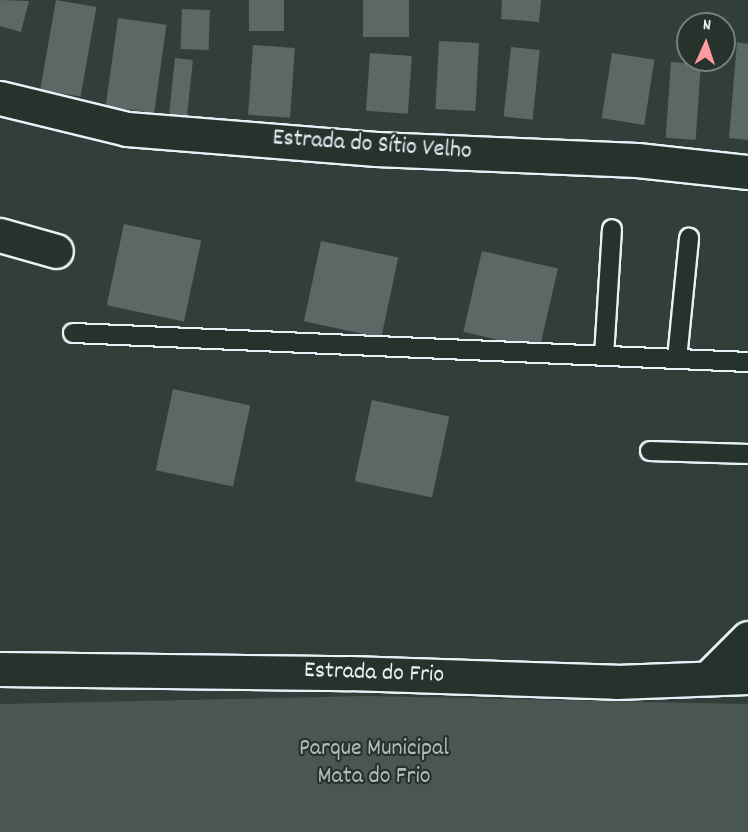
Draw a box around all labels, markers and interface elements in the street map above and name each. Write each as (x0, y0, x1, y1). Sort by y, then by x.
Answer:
north arrow (676, 12, 736, 72)
text: N (702, 14, 711, 37)
street label: Estrada do Sítio Velho (272, 125, 472, 167)
street label: Estrada do Frio (303, 657, 445, 691)
park label: Parque Municipal Mata do Frio (299, 736, 449, 792)

